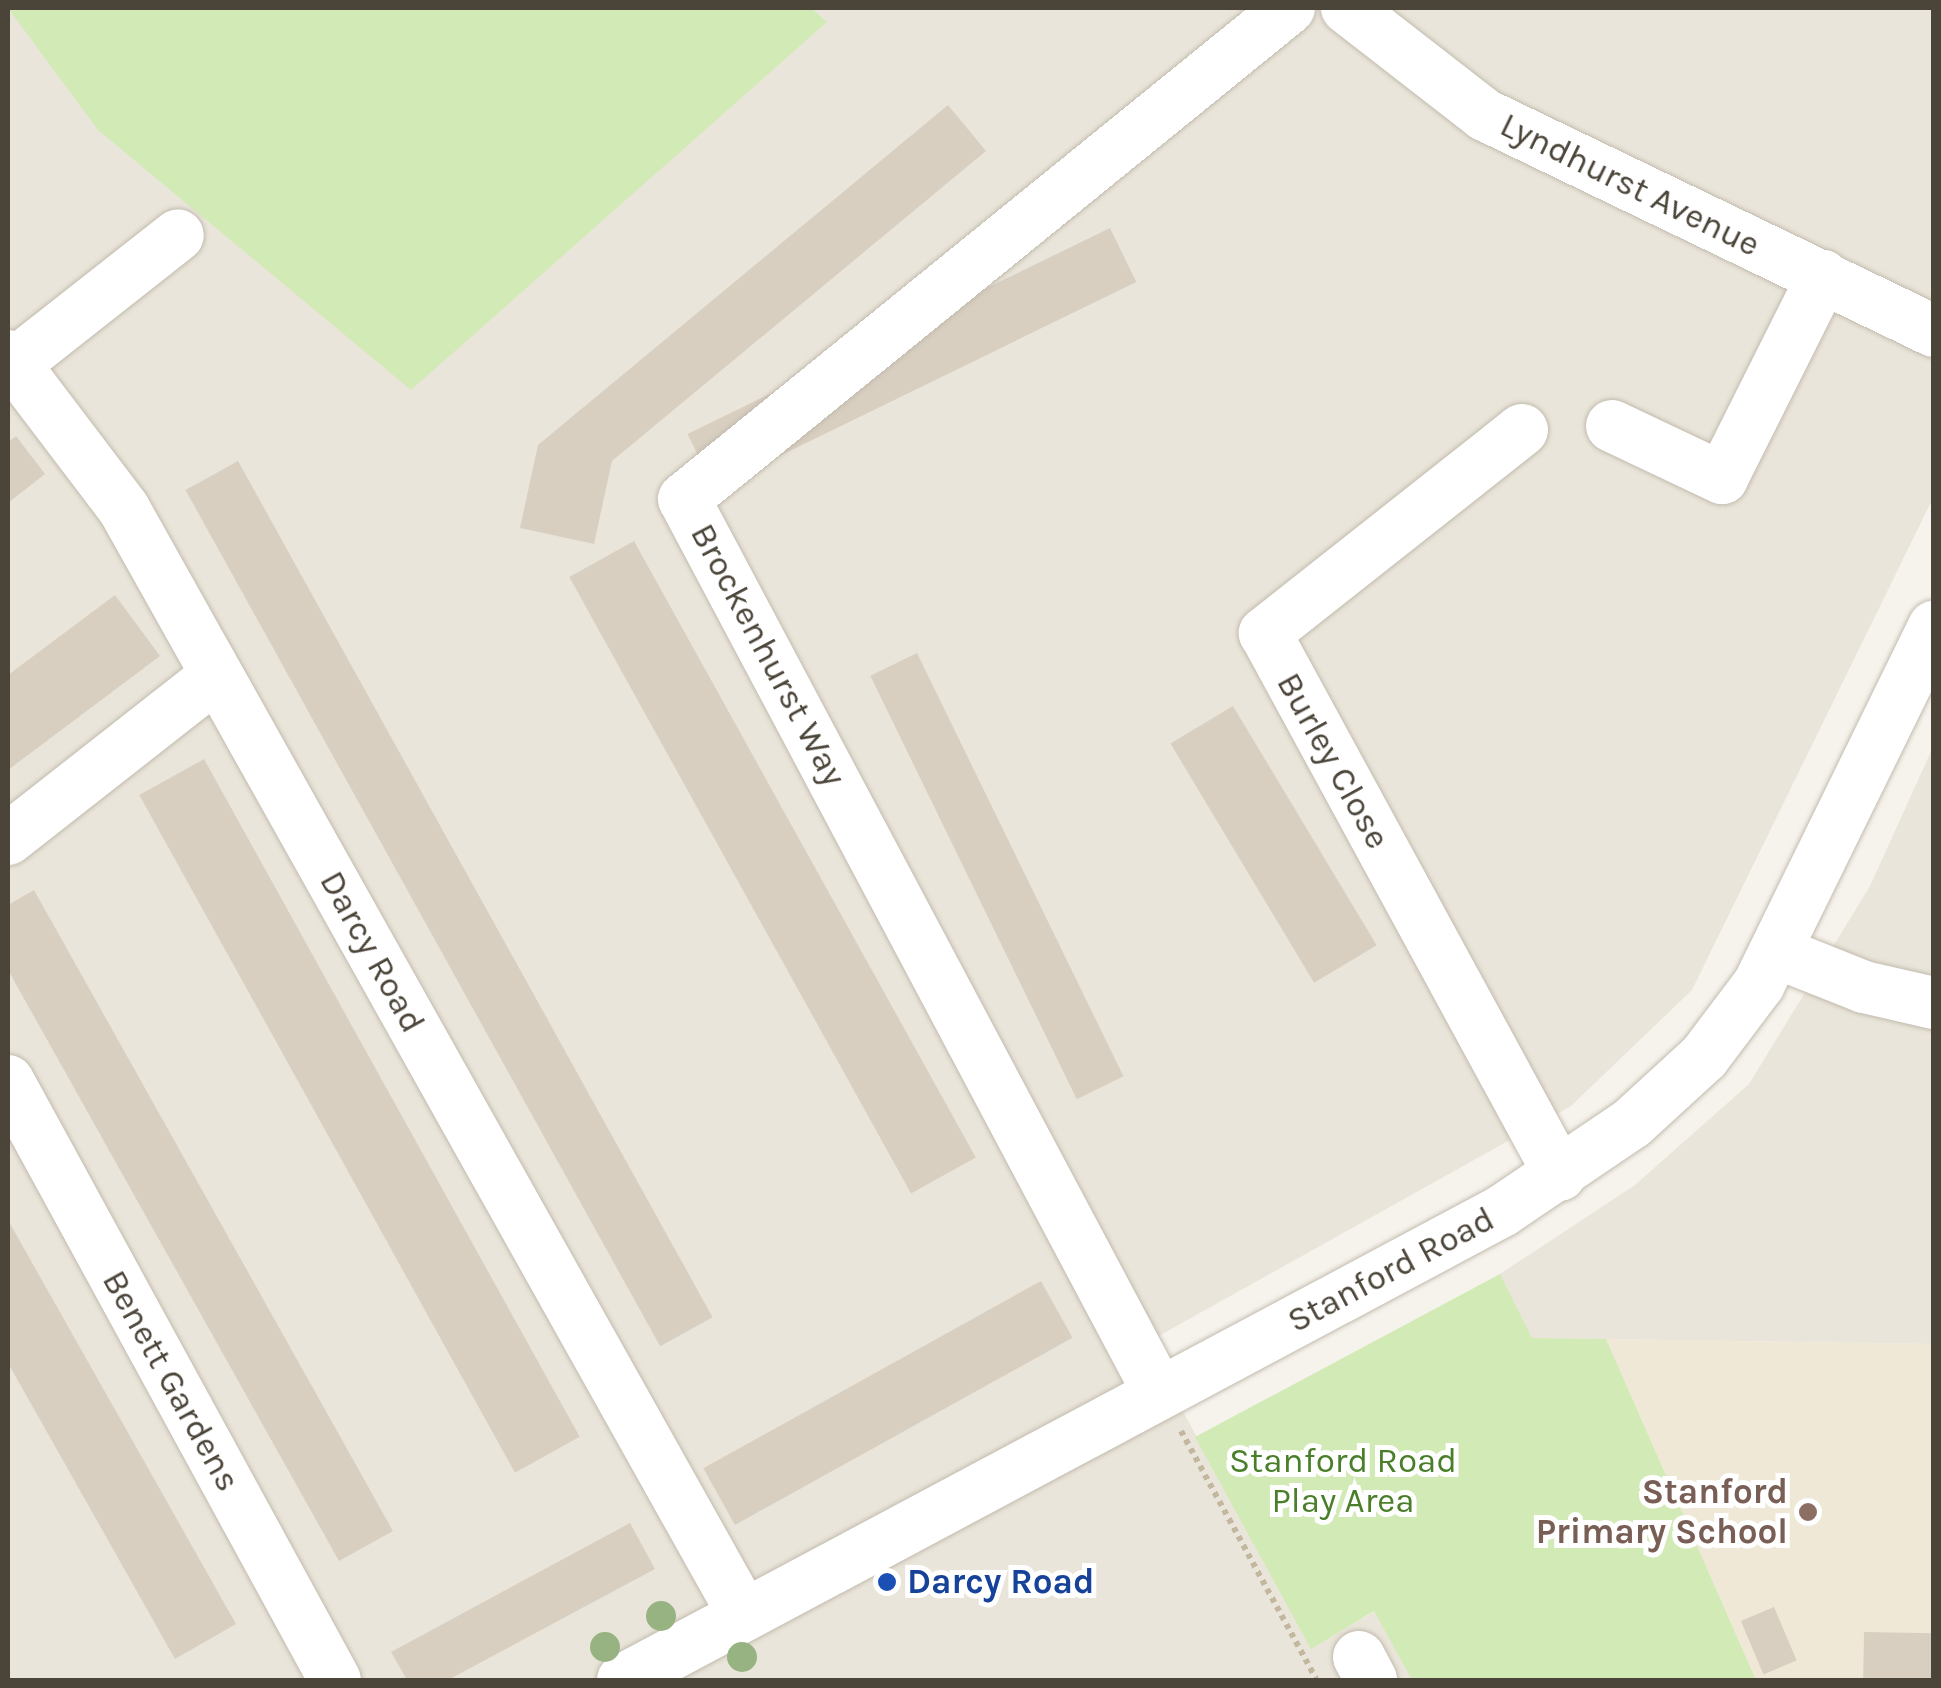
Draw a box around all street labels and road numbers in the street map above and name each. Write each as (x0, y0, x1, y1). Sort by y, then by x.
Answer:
street label: Lyndhurst Avenue (1493, 104, 1767, 266)
street label: Brockenhurst Way (681, 517, 855, 793)
street label: Burley Close (1267, 666, 1399, 856)
street label: Darcy Road (310, 864, 434, 1040)
street label: Stanford Road (1280, 1198, 1502, 1342)
street label: Benett Gardens (93, 1263, 249, 1499)

